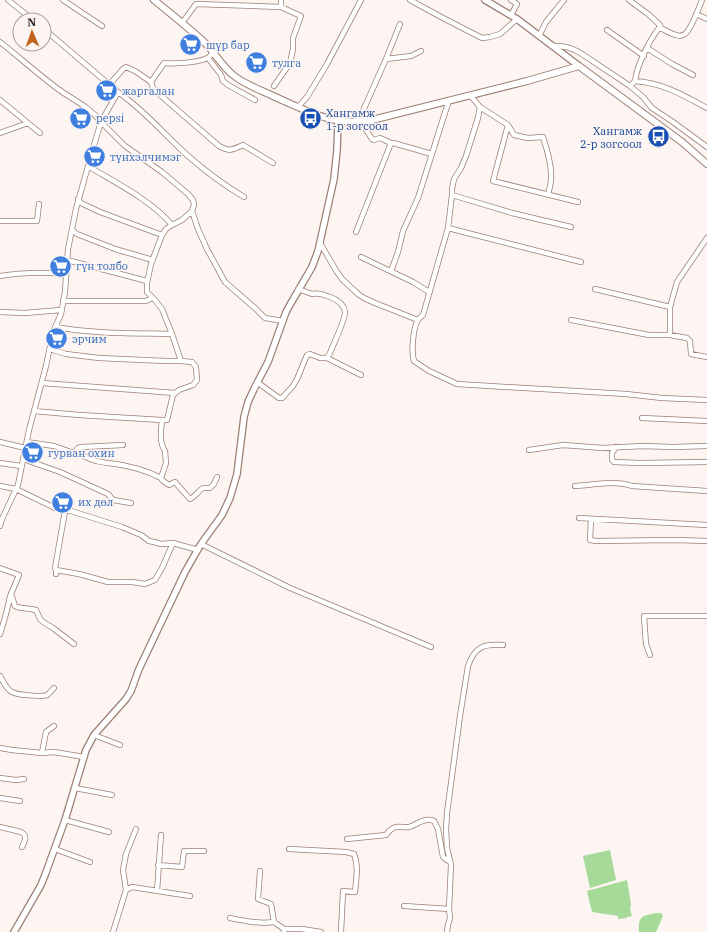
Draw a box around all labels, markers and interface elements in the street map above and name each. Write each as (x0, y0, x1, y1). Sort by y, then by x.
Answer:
north arrow (12, 12, 52, 52)
text: N (27, 15, 37, 29)
supermarket icon: шүр бар (178, 32, 204, 58)
place label: шүр бар (206, 38, 250, 52)
supermarket icon: тулга (244, 50, 270, 76)
place label: тулга (272, 56, 301, 70)
supermarket icon: жаргалан (94, 78, 120, 104)
place label: жаргалан (122, 84, 175, 98)
supermarket icon: pepsi (68, 105, 94, 131)
bus stop icon: Хангамж 1-р зогсоол (298, 106, 324, 132)
place label: Хангамж 1-р зогсоол (326, 106, 388, 133)
place label: pepsi (96, 111, 125, 125)
place label: Хангамж 2-р зогсоол (580, 124, 642, 151)
bus stop icon: Хангамж 2-р зогсоол (645, 124, 671, 150)
supermarket icon: түнхэлчимэг (82, 144, 108, 170)
place label: түнхэлчимэг (110, 150, 181, 164)
supermarket icon: гүн толбо (48, 253, 74, 279)
place label: гүн толбо (76, 259, 128, 273)
supermarket icon: эрчим (44, 326, 70, 352)
place label: эрчим (72, 332, 107, 346)
supermarket icon: гурван охин (20, 440, 46, 466)
place label: гурван охин (48, 446, 115, 460)
supermarket icon: их дөл (49, 489, 75, 515)
place label: их дөл (78, 495, 114, 509)

